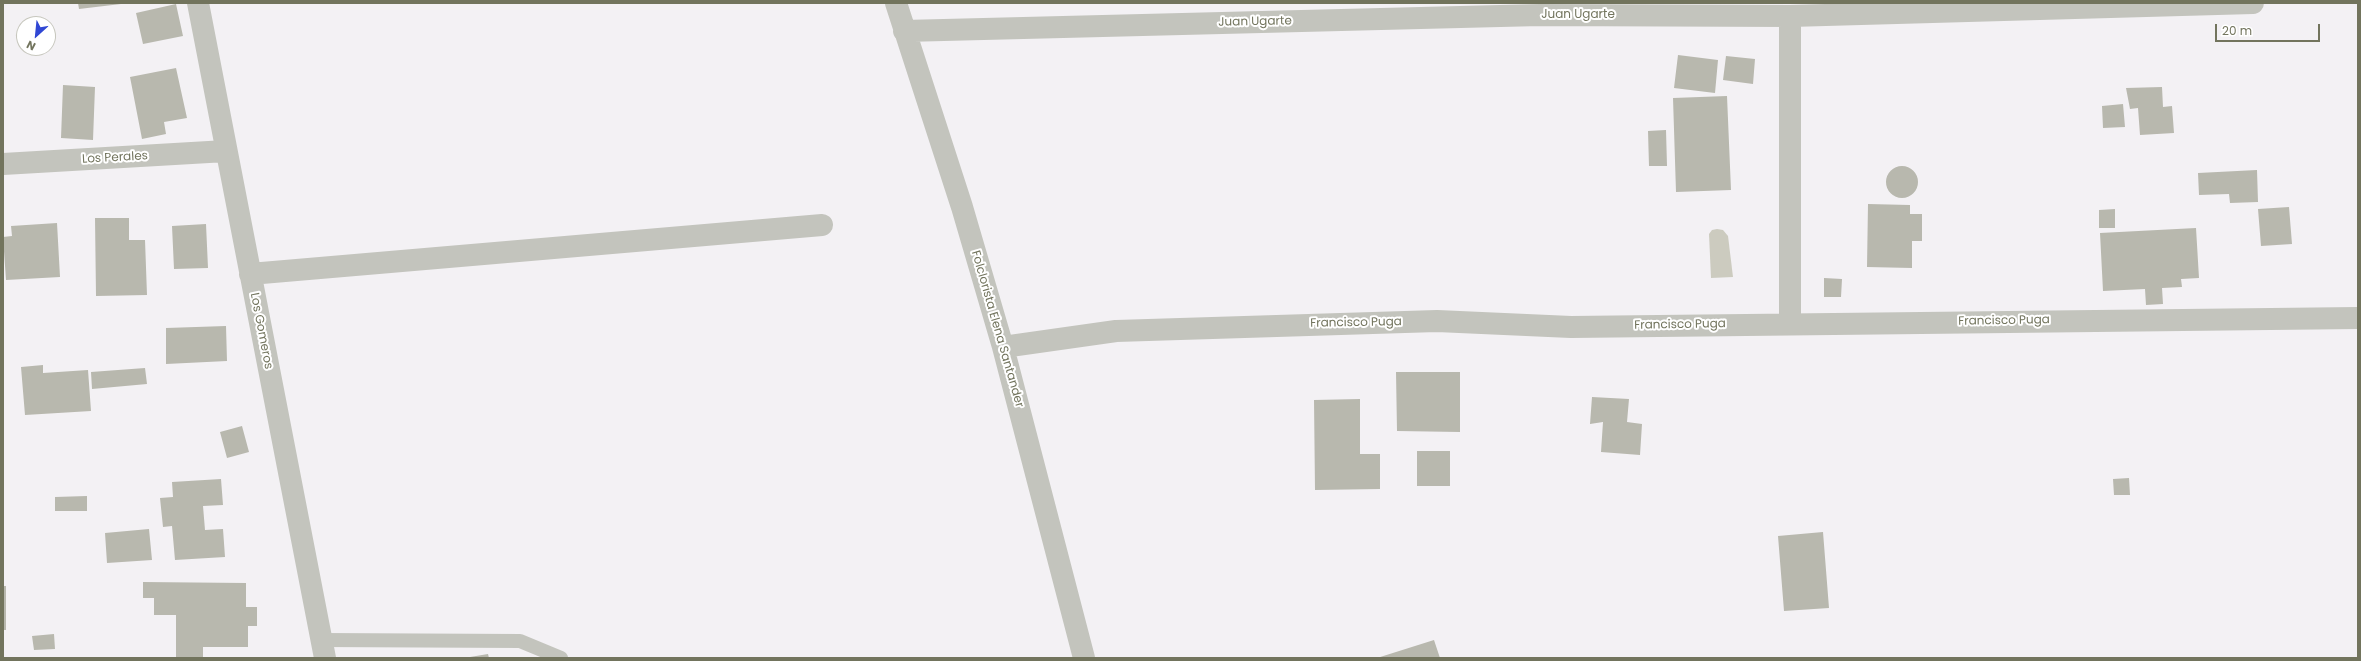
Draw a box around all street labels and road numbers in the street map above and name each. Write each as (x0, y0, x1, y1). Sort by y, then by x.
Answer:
street label: Juan Ugarte (1541, 8, 1615, 22)
street label: Juan Ugarte (1218, 14, 1292, 30)
street label: Los Perales (82, 149, 148, 167)
street label: Folclorista Elena Santander (968, 249, 1026, 409)
street label: Los Gomeros (247, 292, 275, 370)
street label: Francisco Puga (1958, 313, 2050, 329)
street label: Francisco Puga (1310, 315, 1402, 331)
street label: Francisco Puga (1634, 317, 1726, 333)

